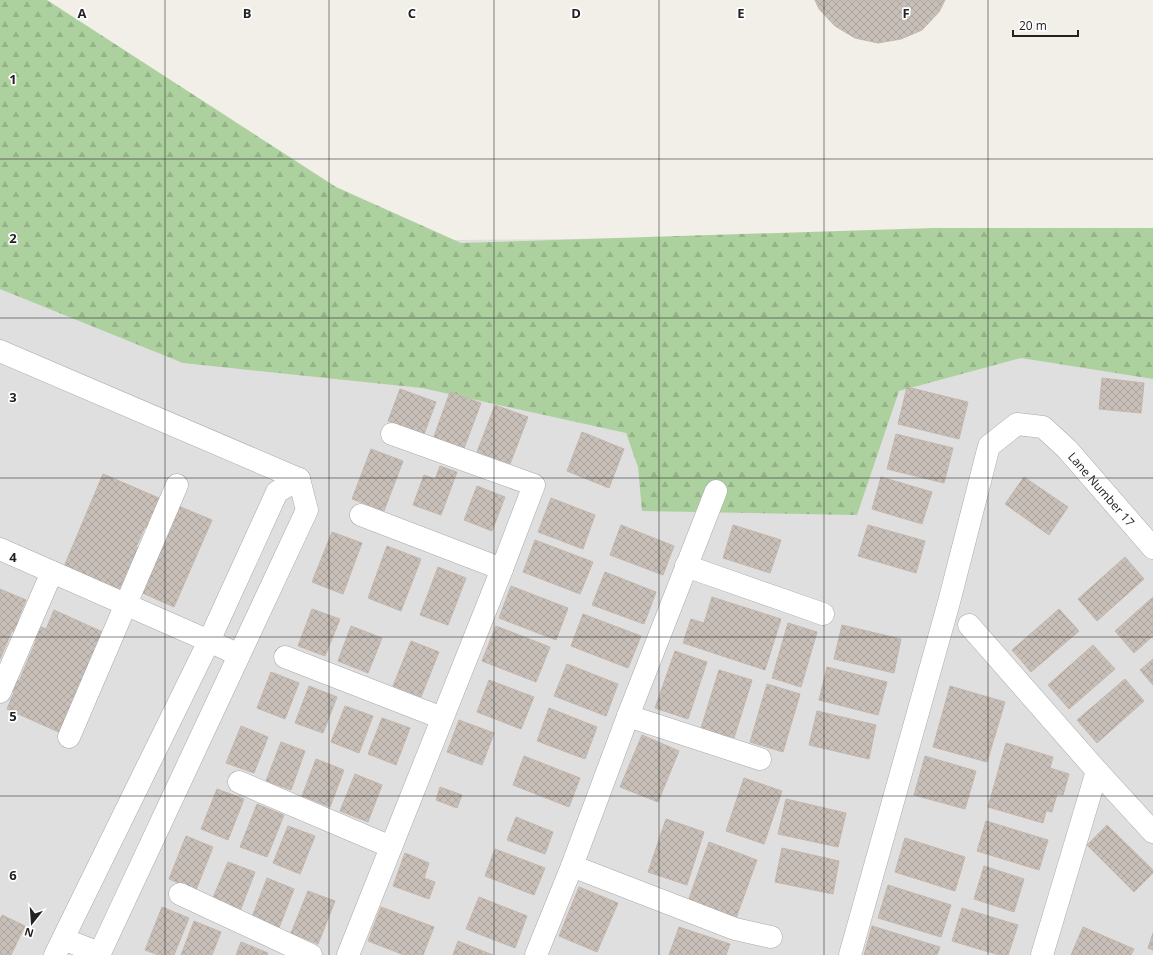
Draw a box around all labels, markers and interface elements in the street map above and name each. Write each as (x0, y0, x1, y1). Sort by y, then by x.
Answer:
text: A (78, 4, 87, 22)
text: B (243, 4, 252, 22)
text: C (408, 4, 416, 22)
text: D (571, 4, 581, 22)
text: E (737, 4, 745, 22)
text: F (902, 4, 910, 22)
scale bar (1013, 12, 1078, 38)
text: 20 m (1019, 17, 1047, 34)
text: 1 (9, 70, 17, 88)
text: 2 (9, 229, 17, 247)
text: 3 (9, 388, 17, 406)
street label: Lane Number 17 (1065, 448, 1139, 530)
text: 4 (9, 548, 17, 566)
text: 5 (9, 707, 17, 725)
text: 6 (9, 866, 17, 884)
north arrow (12, 903, 52, 943)
text: N (22, 925, 35, 942)

